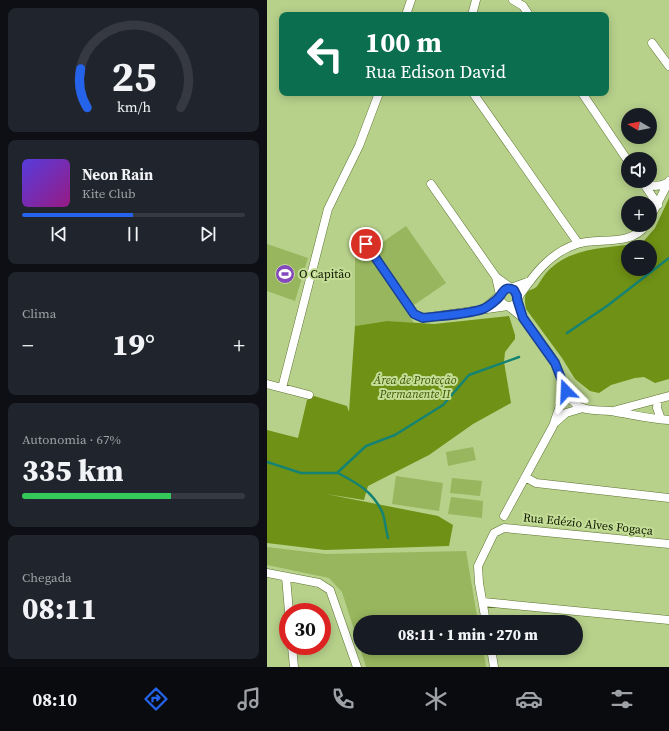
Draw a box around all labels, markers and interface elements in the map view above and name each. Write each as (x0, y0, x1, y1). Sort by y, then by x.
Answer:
text: 100 m (365, 23, 442, 61)
icon: left (299, 28, 351, 80)
text: 25 (111, 48, 156, 105)
text: Rua Edison David (365, 59, 506, 84)
text: km/h (117, 96, 151, 116)
north arrow (621, 108, 657, 144)
map controls (621, 108, 657, 276)
button: sound (621, 152, 657, 188)
text: Neon Rain (82, 164, 153, 185)
text: Kite Club (82, 185, 135, 202)
button: + (621, 196, 657, 232)
icon: previous (48, 223, 70, 245)
icon: pause (122, 223, 144, 245)
icon: next (197, 223, 219, 245)
pin (349, 227, 383, 261)
icon: arrive (355, 233, 377, 255)
button: − (621, 240, 657, 276)
sports icon: O Capitão (274, 263, 296, 285)
place label: O Capitão (299, 266, 351, 282)
text: Clima (22, 305, 56, 322)
text: 19° (112, 324, 155, 365)
text: − (22, 330, 34, 360)
text: + (233, 330, 245, 360)
position arrow (545, 370, 587, 412)
park label: Área de Proteção Permanente II (372, 372, 457, 402)
text: Autonomia · 67% (22, 431, 121, 448)
text: 335 km (22, 450, 123, 491)
street label: Rua Edézio Alves Fogaça (522, 509, 655, 539)
text: Chegada (22, 569, 72, 586)
text: 08:11 (22, 588, 97, 629)
speed limit sign: 30 (279, 603, 331, 655)
text: 08:11 · 1 min · 270 m (398, 624, 538, 645)
icon: directions (142, 685, 170, 713)
icon: music (235, 685, 263, 713)
icon: phone (329, 685, 357, 713)
icon: climate (422, 685, 450, 713)
icon: car (515, 685, 543, 713)
icon: filters (608, 685, 636, 713)
text: 08:10 (33, 687, 77, 712)

